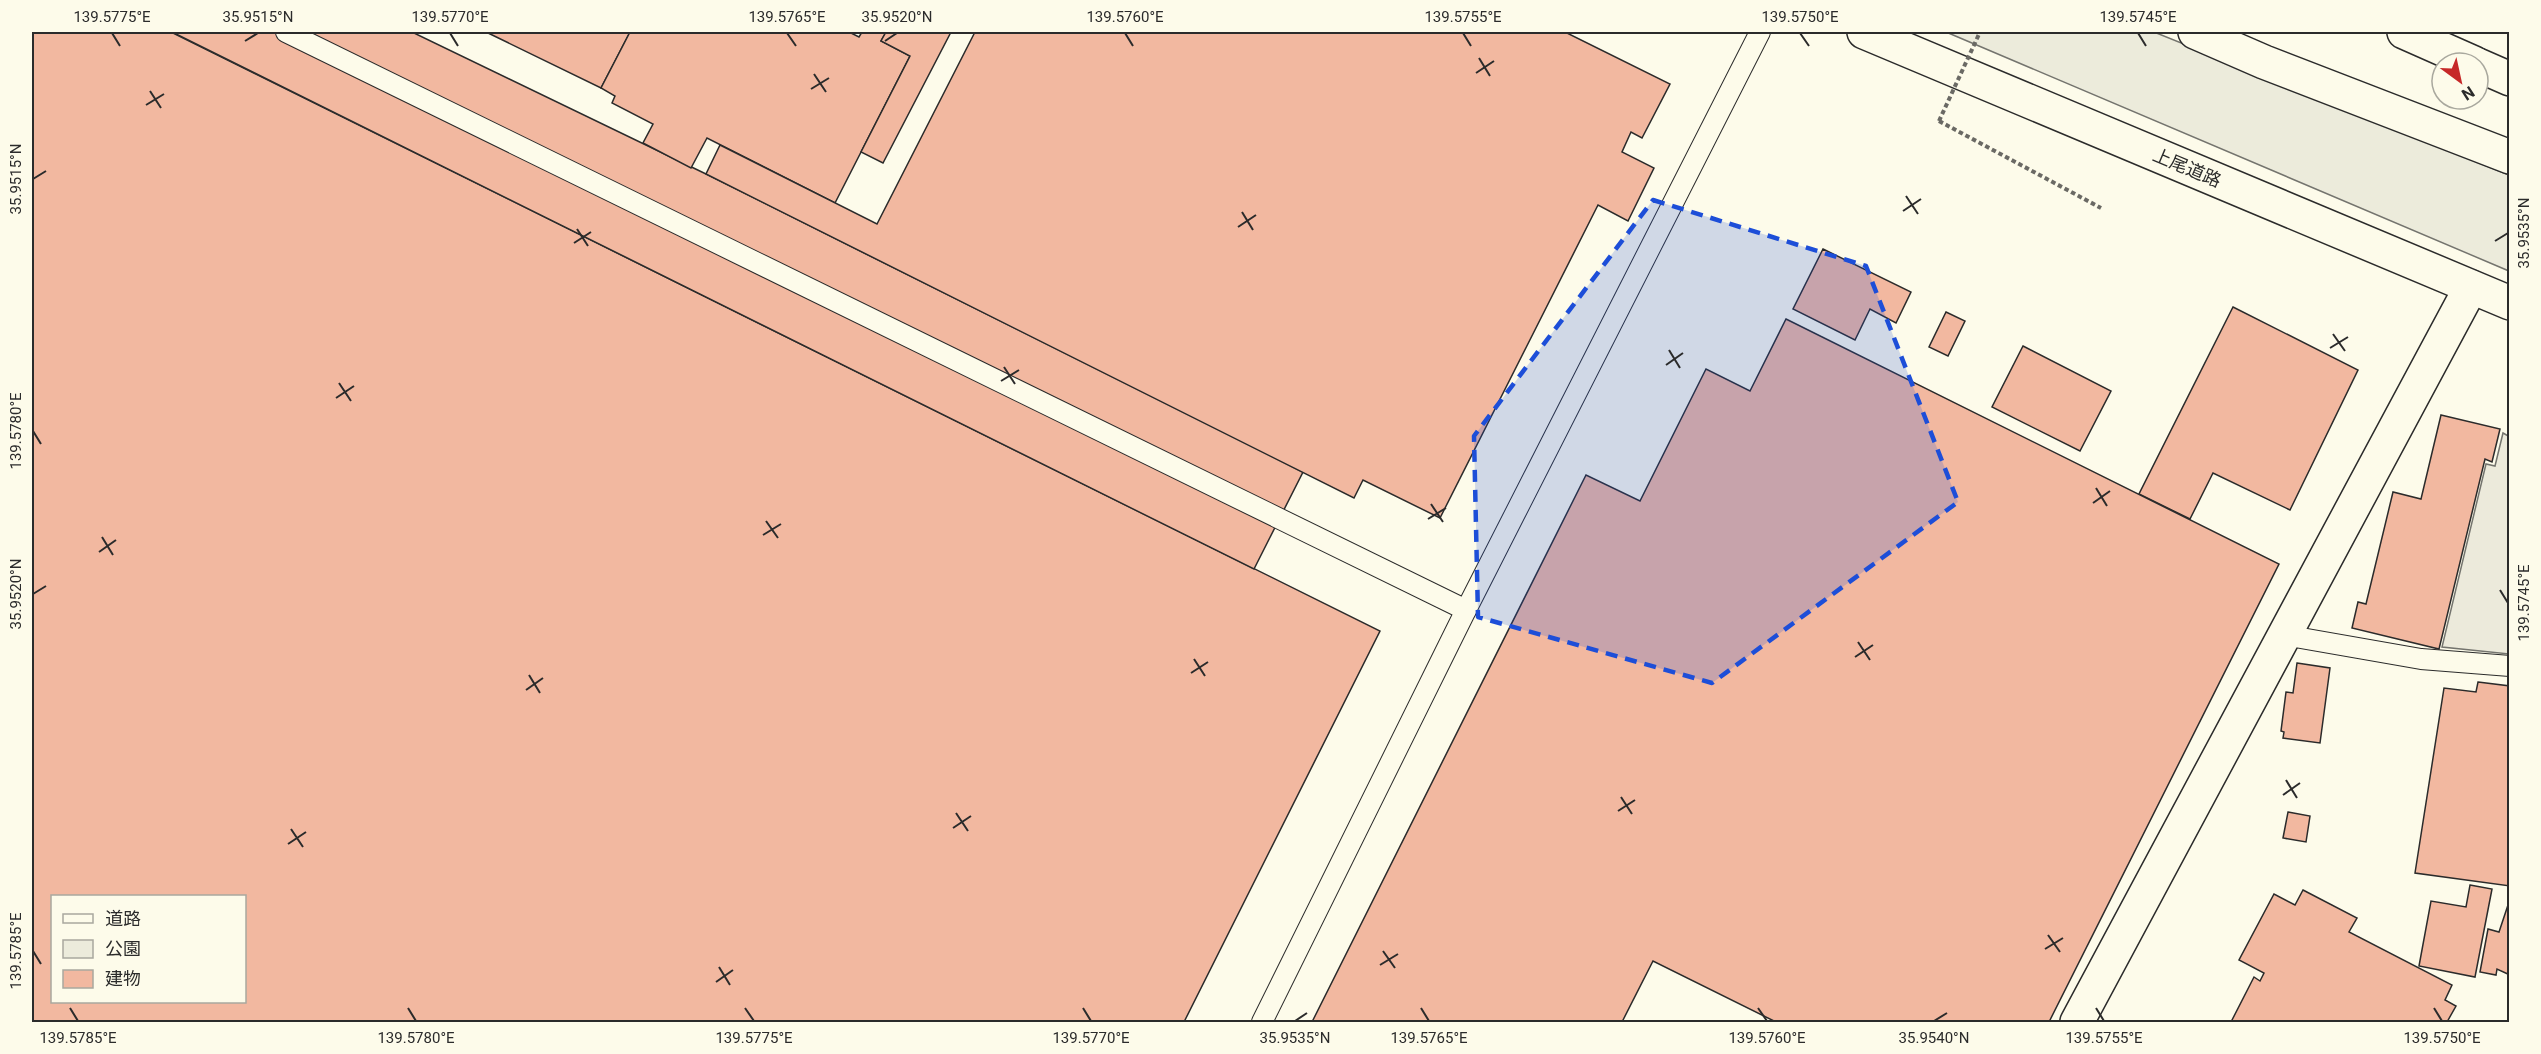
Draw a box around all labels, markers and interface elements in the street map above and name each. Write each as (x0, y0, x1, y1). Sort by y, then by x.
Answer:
text: 139.5775°E (73, 8, 151, 26)
text: 35.9515°N (223, 8, 293, 26)
text: 139.5770°E (411, 8, 489, 26)
text: 139.5765°E (748, 8, 826, 26)
text: 35.9520°N (862, 8, 932, 26)
text: 139.5760°E (1086, 8, 1164, 26)
text: 139.5755°E (1424, 8, 1502, 26)
text: 139.5750°E (1761, 8, 1839, 26)
text: 139.5745°E (2099, 8, 2177, 26)
north arrow (2430, 51, 2490, 111)
text: N (2458, 82, 2478, 104)
text: 35.9515°N (7, 144, 25, 214)
street label: 上尾道路 (2150, 144, 2224, 191)
text: 35.9535°N (2515, 198, 2533, 268)
text: 139.5780°E (7, 392, 25, 470)
text: 35.9520°N (7, 559, 25, 629)
text: 139.5745°E (2515, 564, 2533, 642)
legend (51, 895, 246, 1003)
text: 道路 (105, 908, 141, 929)
text: 139.5785°E (7, 912, 25, 990)
text: 公園 (105, 938, 141, 959)
text: 建物 (105, 968, 141, 989)
text: 139.5785°E (39, 1029, 117, 1047)
text: 139.5780°E (377, 1029, 455, 1047)
text: 139.5775°E (715, 1029, 793, 1047)
text: 139.5770°E (1052, 1029, 1130, 1047)
text: 35.9535°N (1260, 1029, 1330, 1047)
text: 139.5765°E (1390, 1029, 1468, 1047)
text: 139.5760°E (1728, 1029, 1806, 1047)
text: 35.9540°N (1899, 1029, 1969, 1047)
text: 139.5755°E (2065, 1029, 2143, 1047)
text: 139.5750°E (2403, 1029, 2481, 1047)

